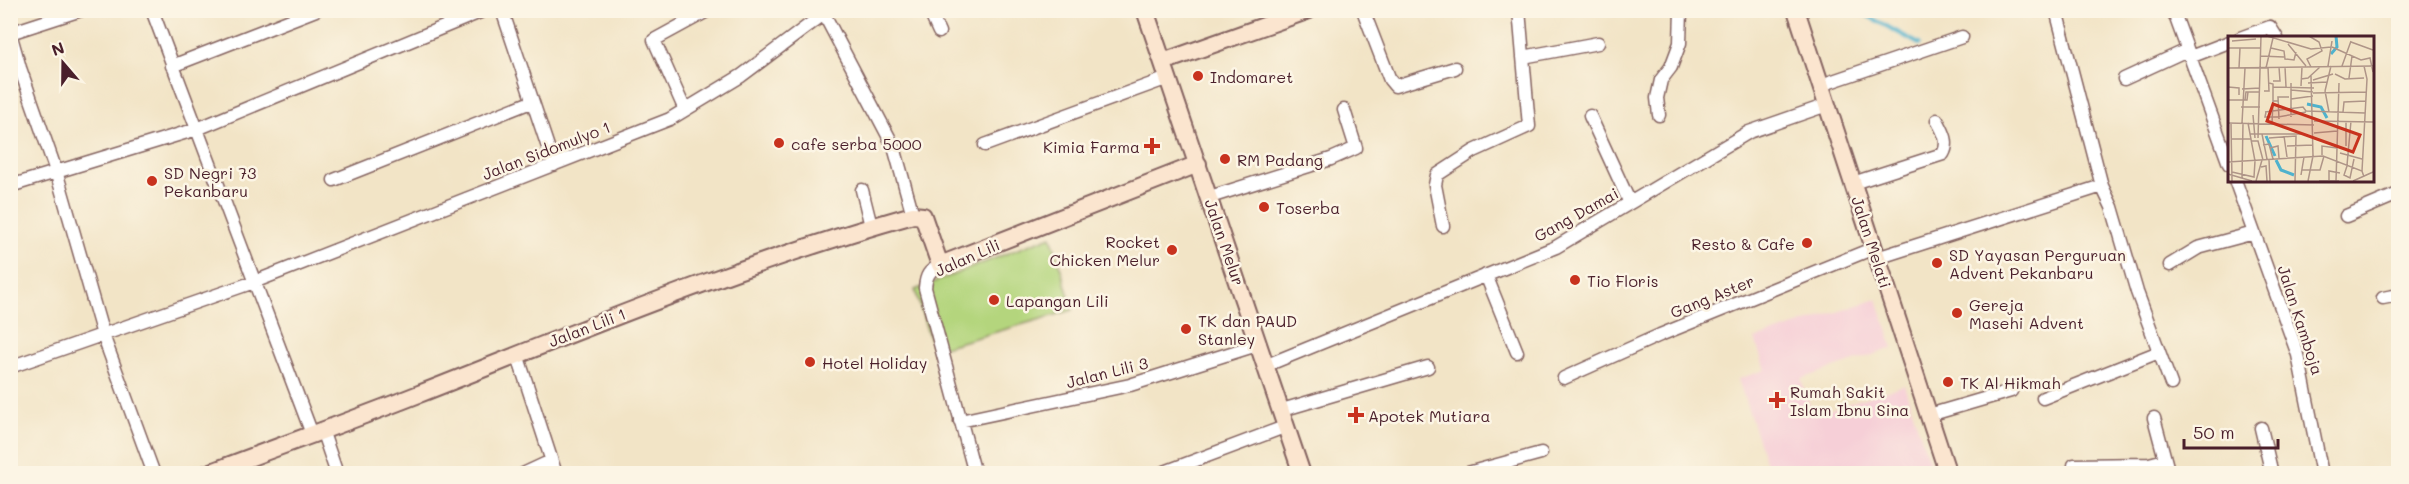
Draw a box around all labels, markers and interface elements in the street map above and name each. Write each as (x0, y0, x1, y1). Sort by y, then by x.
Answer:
north arrow (33, 33, 93, 93)
text: N (48, 36, 67, 60)
inset map (2228, 36, 2373, 182)
place label: Indomaret (1210, 66, 1293, 87)
marker: Indomaret (1191, 69, 1205, 83)
street label: Jalan Sidomulyo 1 (479, 116, 613, 184)
place label: cafe serba 5000 (791, 133, 922, 154)
marker: cafe serba 5000 (772, 136, 786, 150)
place label: Kimia Farma (1043, 136, 1140, 157)
marker: Kimia Farma (1145, 139, 1159, 153)
place label: RM Padang (1237, 149, 1323, 170)
marker: RM Padang (1218, 152, 1232, 166)
place label: SD Negri 73 Pekanbaru (164, 162, 256, 201)
marker: SD Negri 73 Pekanbaru (145, 174, 159, 188)
street label: Gang Damai (1530, 182, 1622, 246)
street label: Jalan Melati (1847, 193, 1897, 291)
street label: Jalan Melur (1200, 196, 1250, 288)
place label: Toserba (1276, 197, 1340, 218)
marker: Toserba (1257, 200, 1271, 214)
place label: Rocket Chicken Melur (1049, 231, 1160, 270)
street label: Jalan Lili (931, 233, 1003, 281)
place label: Resto & Cafe (1691, 233, 1795, 254)
marker: Resto & Cafe (1800, 236, 1814, 250)
marker: Rocket Chicken Melur (1165, 243, 1179, 257)
place label: SD Yayasan Perguruan Advent Pekanbaru (1949, 244, 2126, 283)
marker: SD Yayasan Perguruan Advent Pekanbaru (1930, 256, 1944, 270)
street label: Jalan Kamboja (2273, 262, 2329, 378)
place label: Tio Floris (1587, 270, 1659, 291)
street label: Gang Aster (1667, 270, 1757, 322)
marker: Tio Floris (1568, 273, 1582, 287)
place label: Lapangan Lili (1006, 290, 1109, 311)
marker: Lapangan Lili (987, 293, 1001, 307)
place label: Gereja Masehi Advent (1969, 294, 2084, 333)
street label: Jalan Lili 1 (545, 303, 629, 351)
marker: Gereja Masehi Advent (1950, 306, 1964, 320)
place label: TK dan PAUD Stanley (1198, 310, 1297, 349)
marker: TK dan PAUD Stanley (1179, 322, 1193, 336)
place label: Hotel Holiday (822, 352, 927, 373)
street label: Jalan Lili 3 (1064, 352, 1150, 392)
marker: Hotel Holiday (803, 355, 817, 369)
place label: TK Al Hikmah (1960, 372, 2061, 393)
marker: TK Al Hikmah (1941, 375, 1955, 389)
place label: Rumah Sakit Islam Ibnu Sina (1790, 381, 1909, 420)
marker: Rumah Sakit Islam Ibnu Sina (1768, 391, 1786, 409)
place label: Apotek Mutiara (1368, 405, 1490, 426)
marker: Apotek Mutiara (1349, 408, 1363, 422)
scale bar (2184, 412, 2278, 450)
text: 50 m (2193, 420, 2235, 444)

